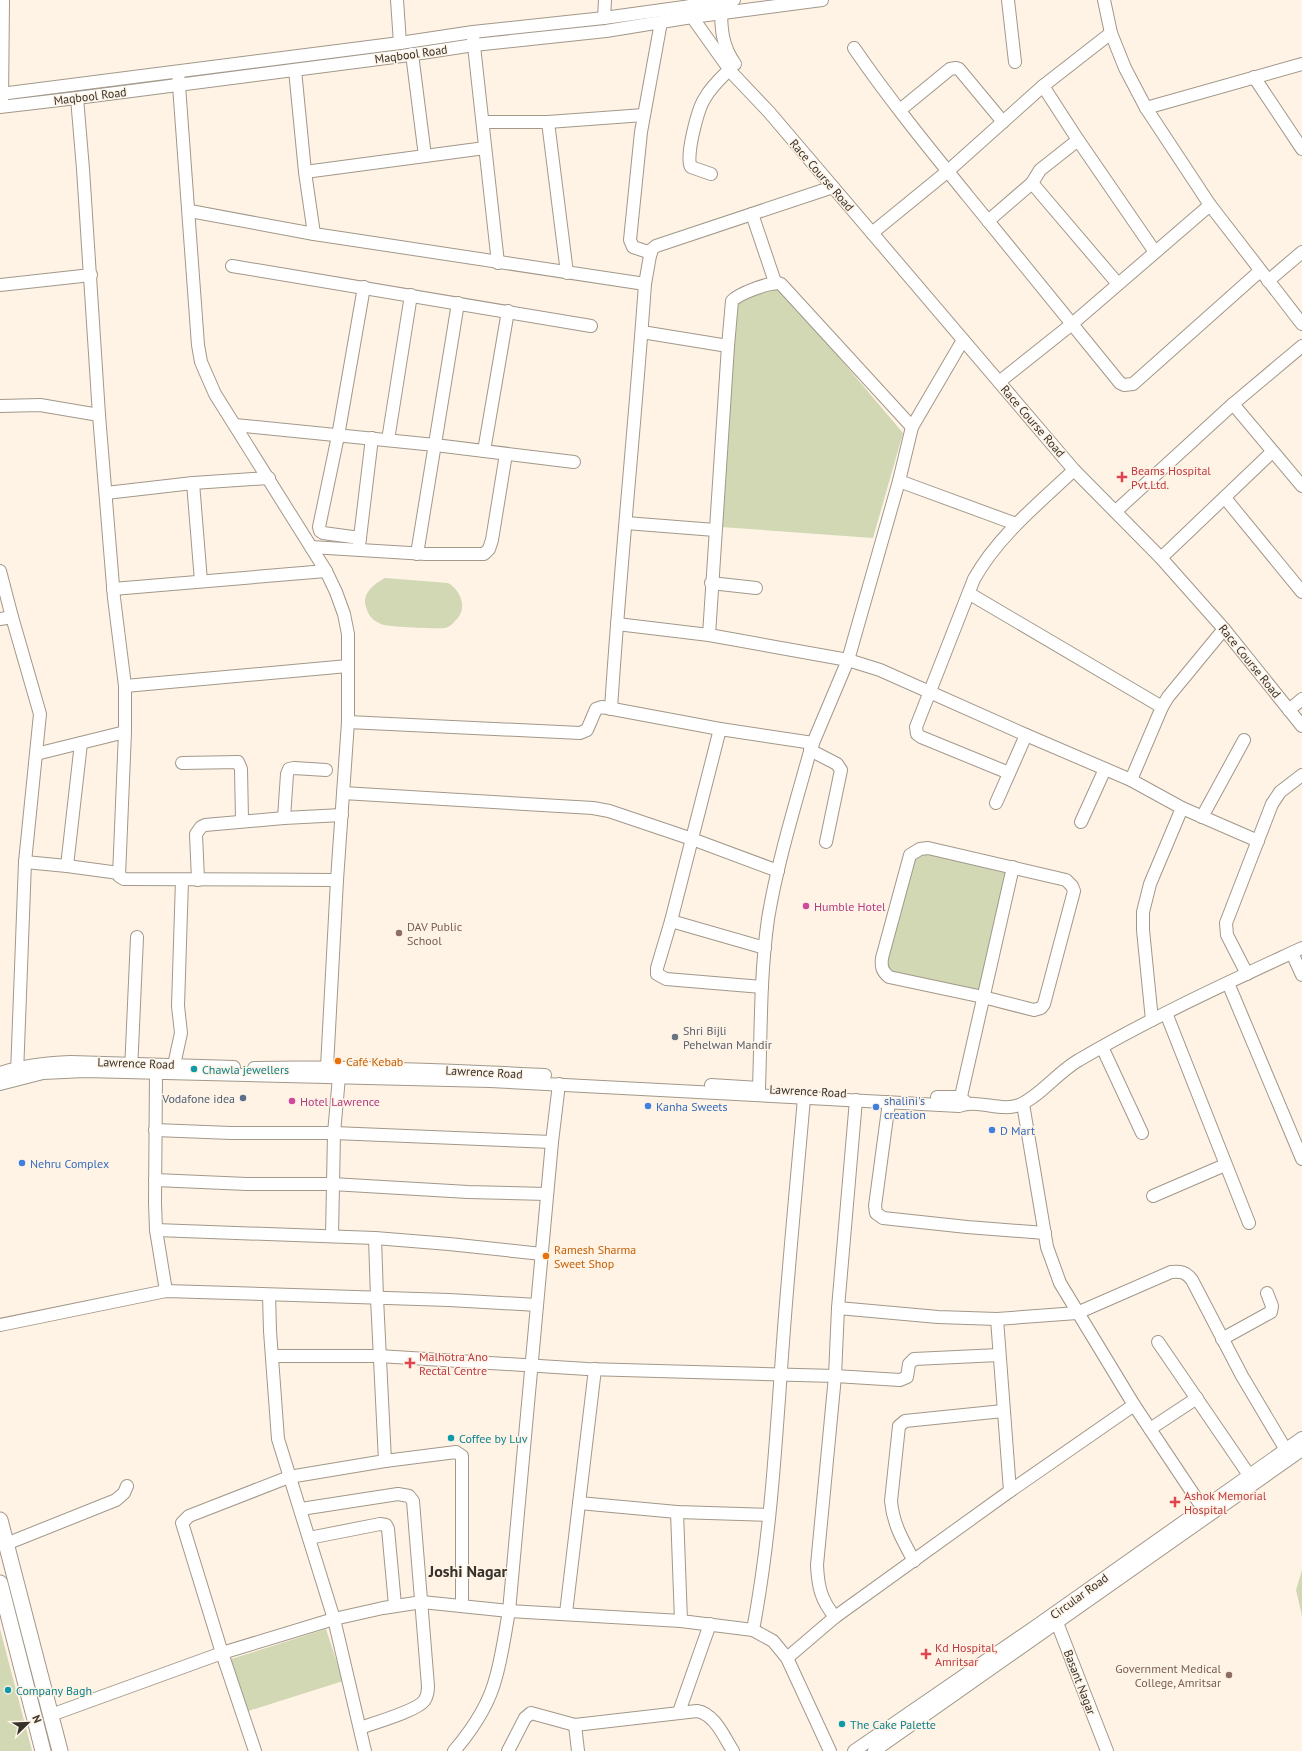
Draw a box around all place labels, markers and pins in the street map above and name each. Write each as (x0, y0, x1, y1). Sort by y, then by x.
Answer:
place label: Beams Hospital Pvt.Ltd. (1131, 463, 1211, 492)
marker: Beams Hospital Pvt.Ltd. (1116, 471, 1128, 483)
place label: Humble Hotel (814, 899, 886, 914)
marker: Humble Hotel (801, 901, 811, 911)
place label: DAV Public School (407, 919, 463, 948)
marker: DAV Public School (394, 928, 404, 938)
place label: Shri Bijli Pehelwan Mandir (683, 1023, 772, 1052)
marker: Shri Bijli Pehelwan Mandir (670, 1032, 680, 1042)
place label: Café Kebab (346, 1054, 403, 1069)
marker: Café Kebab (333, 1056, 343, 1066)
place label: Chawla jewellers (202, 1062, 289, 1077)
marker: Chawla jewellers (189, 1064, 199, 1074)
place label: Vodafone idea (161, 1091, 235, 1106)
marker: Vodafone idea (238, 1093, 248, 1103)
place label: shalini's creation (884, 1093, 926, 1122)
place label: Hotel Lawrence (300, 1094, 380, 1109)
marker: Hotel Lawrence (287, 1096, 297, 1106)
place label: Kanha Sweets (656, 1099, 727, 1114)
marker: Kanha Sweets (643, 1101, 653, 1111)
marker: shalini's creation (871, 1102, 881, 1112)
place label: D Mart (1000, 1123, 1035, 1138)
marker: D Mart (987, 1125, 997, 1135)
place label: Nehru Complex (30, 1156, 109, 1171)
marker: Nehru Complex (17, 1158, 27, 1168)
place label: Ramesh Sharma Sweet Shop (554, 1242, 636, 1271)
marker: Ramesh Sharma Sweet Shop (541, 1251, 551, 1261)
place label: Malhotra Ano Rectal Centre (419, 1349, 488, 1378)
marker: Malhotra Ano Rectal Centre (404, 1357, 416, 1369)
place label: Coffee by Luv (459, 1431, 528, 1446)
marker: Coffee by Luv (446, 1433, 456, 1443)
place label: Ashok Memorial Hospital (1184, 1488, 1267, 1517)
marker: Ashok Memorial Hospital (1169, 1496, 1181, 1508)
place label: Kd Hospital, Amritsar (935, 1640, 998, 1669)
marker: Kd Hospital, Amritsar (920, 1648, 932, 1660)
place label: Government Medical College, Amritsar (1115, 1661, 1221, 1690)
marker: Government Medical College, Amritsar (1224, 1670, 1234, 1680)
place label: Company Bagh (16, 1683, 92, 1698)
marker: Company Bagh (3, 1685, 13, 1695)
place label: The Cake Palette (850, 1717, 936, 1732)
marker: The Cake Palette (837, 1719, 847, 1729)

